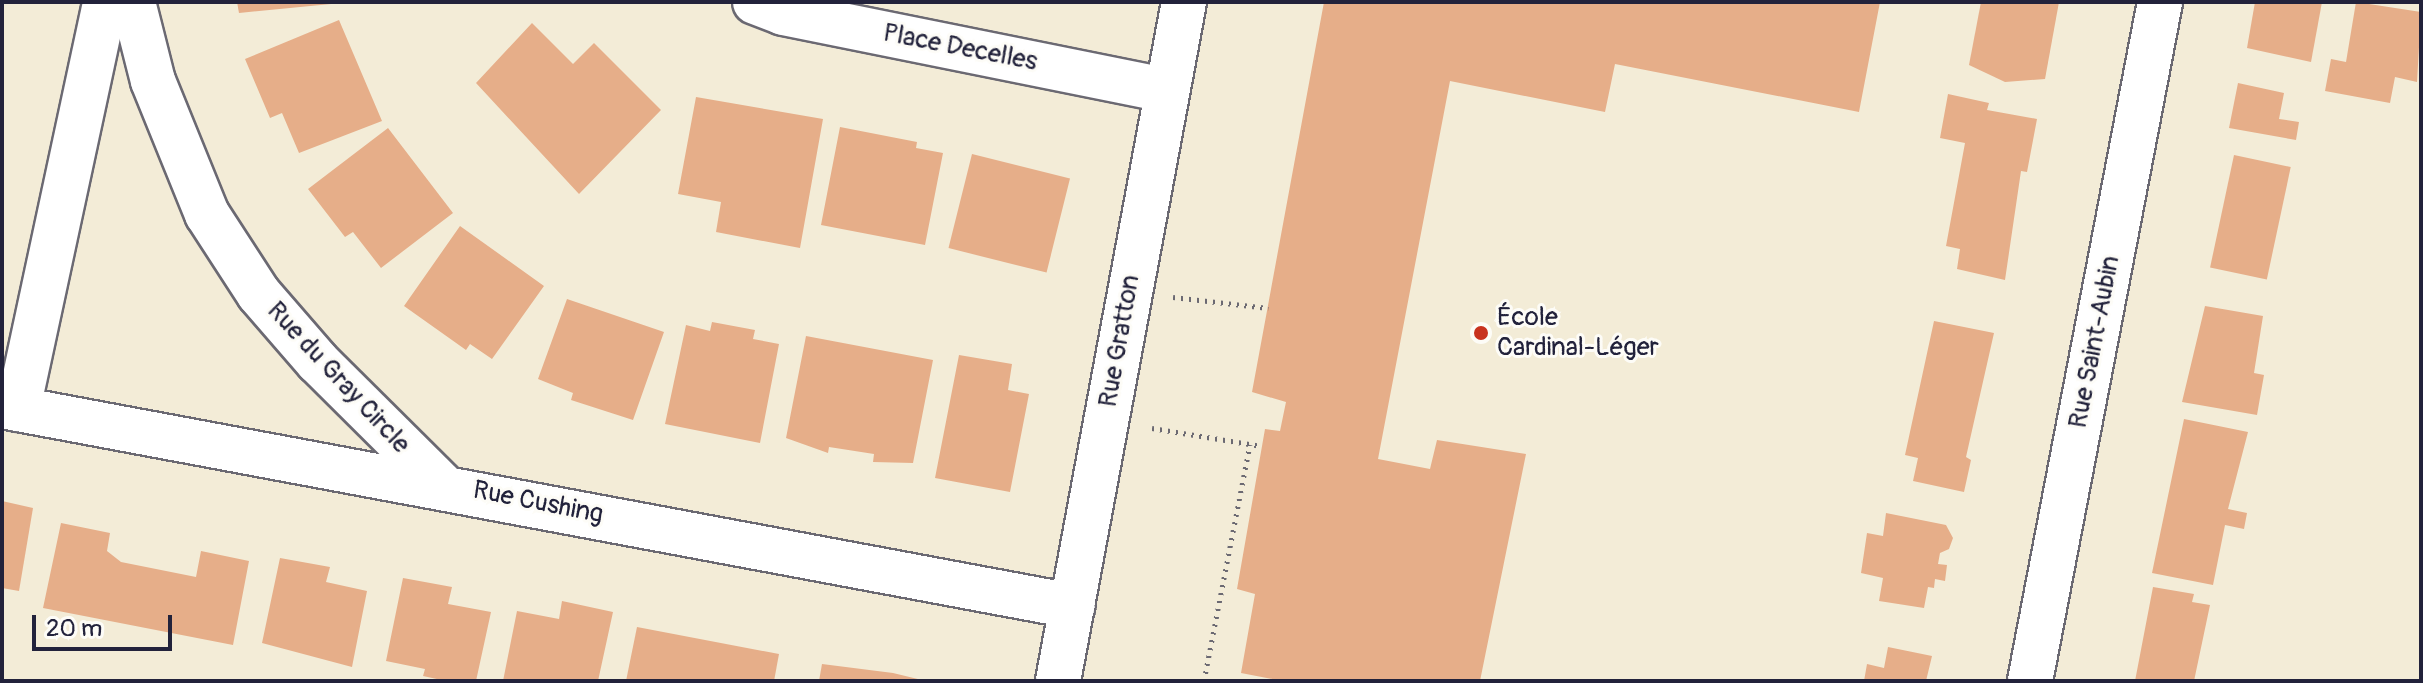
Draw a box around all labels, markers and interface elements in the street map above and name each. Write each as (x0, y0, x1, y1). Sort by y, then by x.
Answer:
street label: Place Decelles (880, 18, 1040, 78)
street label: Rue Saint-Aubin (2063, 253, 2127, 431)
street label: Rue Gratton (1093, 272, 1147, 410)
street label: Rue du Gray Circle (260, 296, 416, 460)
place label: École Cardinal-Léger (1497, 302, 1659, 364)
marker: École Cardinal-Léger (1472, 324, 1490, 342)
street label: Rue Cushing (470, 475, 606, 531)
scale bar (36, 599, 176, 649)
text: 20 m (46, 614, 102, 643)

